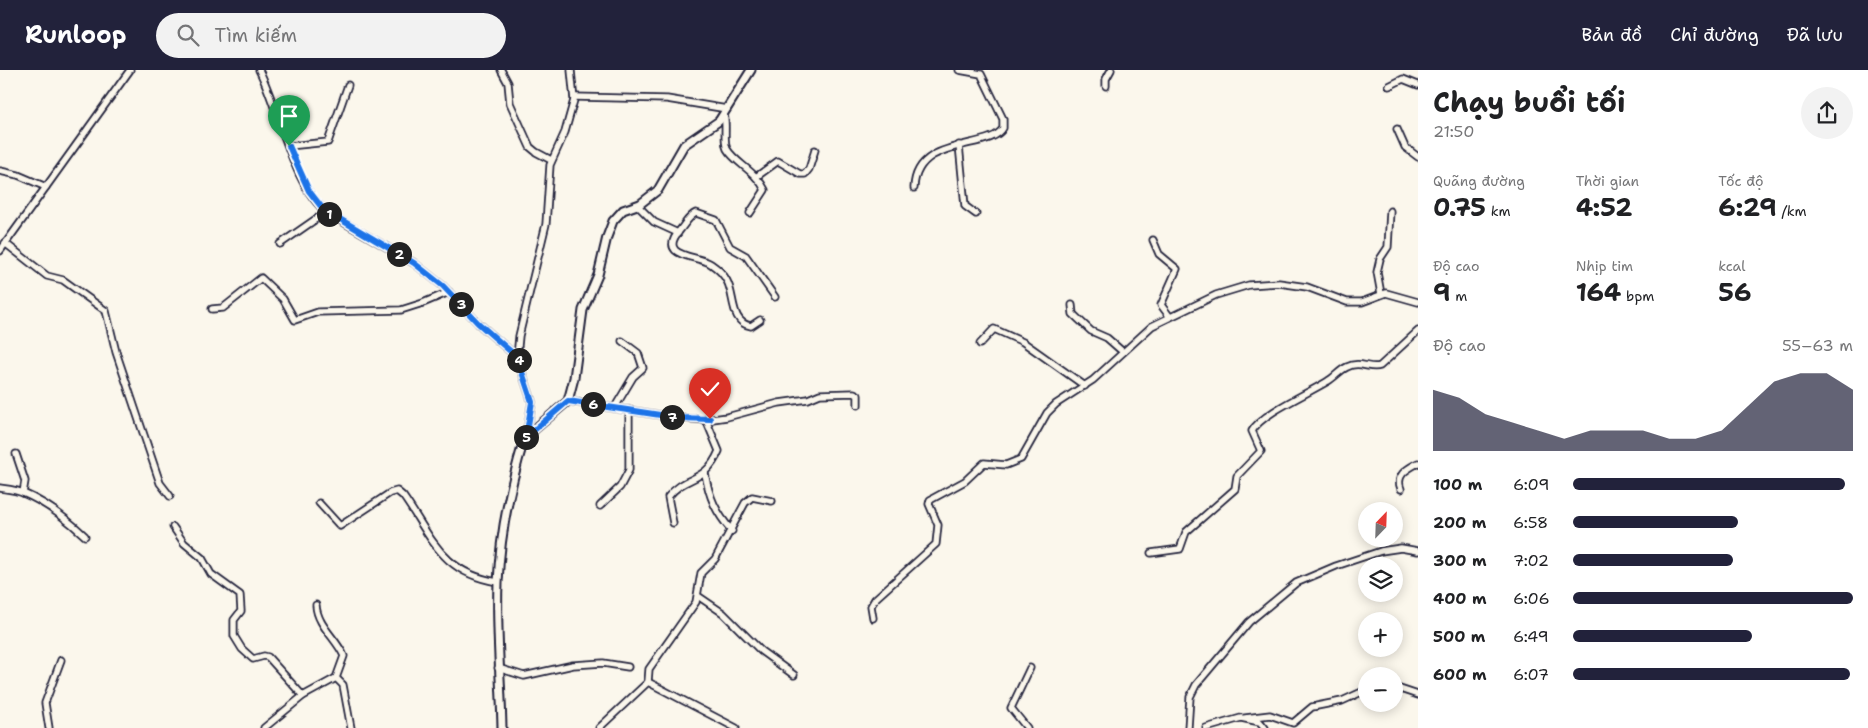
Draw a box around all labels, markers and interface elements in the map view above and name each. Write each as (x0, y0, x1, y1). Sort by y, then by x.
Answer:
search box (156, 13, 506, 58)
text: Runloop (25, 19, 126, 51)
icon: search (174, 21, 202, 49)
text: Tìm kiếm (214, 23, 297, 48)
text: Bản đồ (1581, 23, 1642, 47)
text: Chỉ đường (1670, 23, 1759, 47)
text: Đã lưu (1787, 23, 1843, 47)
text: Chạy buổi tối (1433, 83, 1625, 121)
button: share (1801, 87, 1853, 139)
pin (268, 95, 310, 146)
icon: arrive (275, 102, 303, 130)
text: 21:50 (1433, 121, 1474, 142)
text: Quãng đường (1433, 172, 1525, 190)
text: Thời gian (1576, 172, 1639, 190)
text: Tốc độ (1718, 172, 1763, 190)
text: 0.75 (1433, 190, 1486, 224)
text: 4:52 (1576, 190, 1633, 224)
text: 6:29 (1718, 190, 1777, 224)
pin: 1 (316, 202, 342, 226)
text: km (1486, 202, 1510, 220)
text: /km (1777, 202, 1807, 220)
text: 1 (326, 205, 333, 223)
pin: 2 (386, 242, 412, 266)
text: 2 (395, 245, 404, 263)
text: Độ cao (1433, 257, 1479, 275)
text: Nhịp tim (1576, 257, 1633, 275)
text: kcal (1718, 257, 1746, 275)
text: 9 (1433, 275, 1451, 309)
text: 164 (1576, 275, 1621, 309)
text: 56 (1718, 275, 1751, 309)
text: m (1451, 287, 1467, 305)
text: bpm (1621, 287, 1654, 305)
pin: 3 (448, 292, 474, 316)
text: 3 (457, 295, 466, 313)
text: Độ cao (1433, 335, 1486, 356)
text: 55–63 m (1782, 335, 1853, 356)
pin: 4 (506, 348, 532, 372)
text: 4 (515, 351, 524, 369)
pin (689, 368, 731, 419)
icon: check (696, 375, 724, 403)
pin: 6 (580, 392, 606, 416)
text: 6 (589, 395, 598, 413)
pin: 7 (660, 404, 684, 430)
text: 7 (668, 408, 677, 426)
pin: 5 (514, 424, 538, 450)
text: 5 (522, 428, 531, 446)
text: 100 m (1433, 474, 1482, 495)
text: 6:09 (1513, 474, 1549, 495)
north arrow (1358, 502, 1402, 548)
map controls (1358, 502, 1403, 712)
text: 200 m (1433, 512, 1486, 533)
text: 6:58 (1513, 512, 1548, 533)
text: 300 m (1433, 550, 1487, 571)
text: 7:02 (1513, 550, 1549, 571)
button: layers (1358, 557, 1403, 602)
text: 400 m (1433, 588, 1487, 609)
text: 6:06 (1513, 588, 1550, 609)
button: + (1358, 612, 1403, 657)
text: 500 m (1433, 626, 1485, 647)
text: 6:49 (1513, 626, 1549, 647)
text: 600 m (1433, 664, 1487, 685)
text: 6:07 (1513, 664, 1549, 685)
button: − (1358, 667, 1403, 712)

